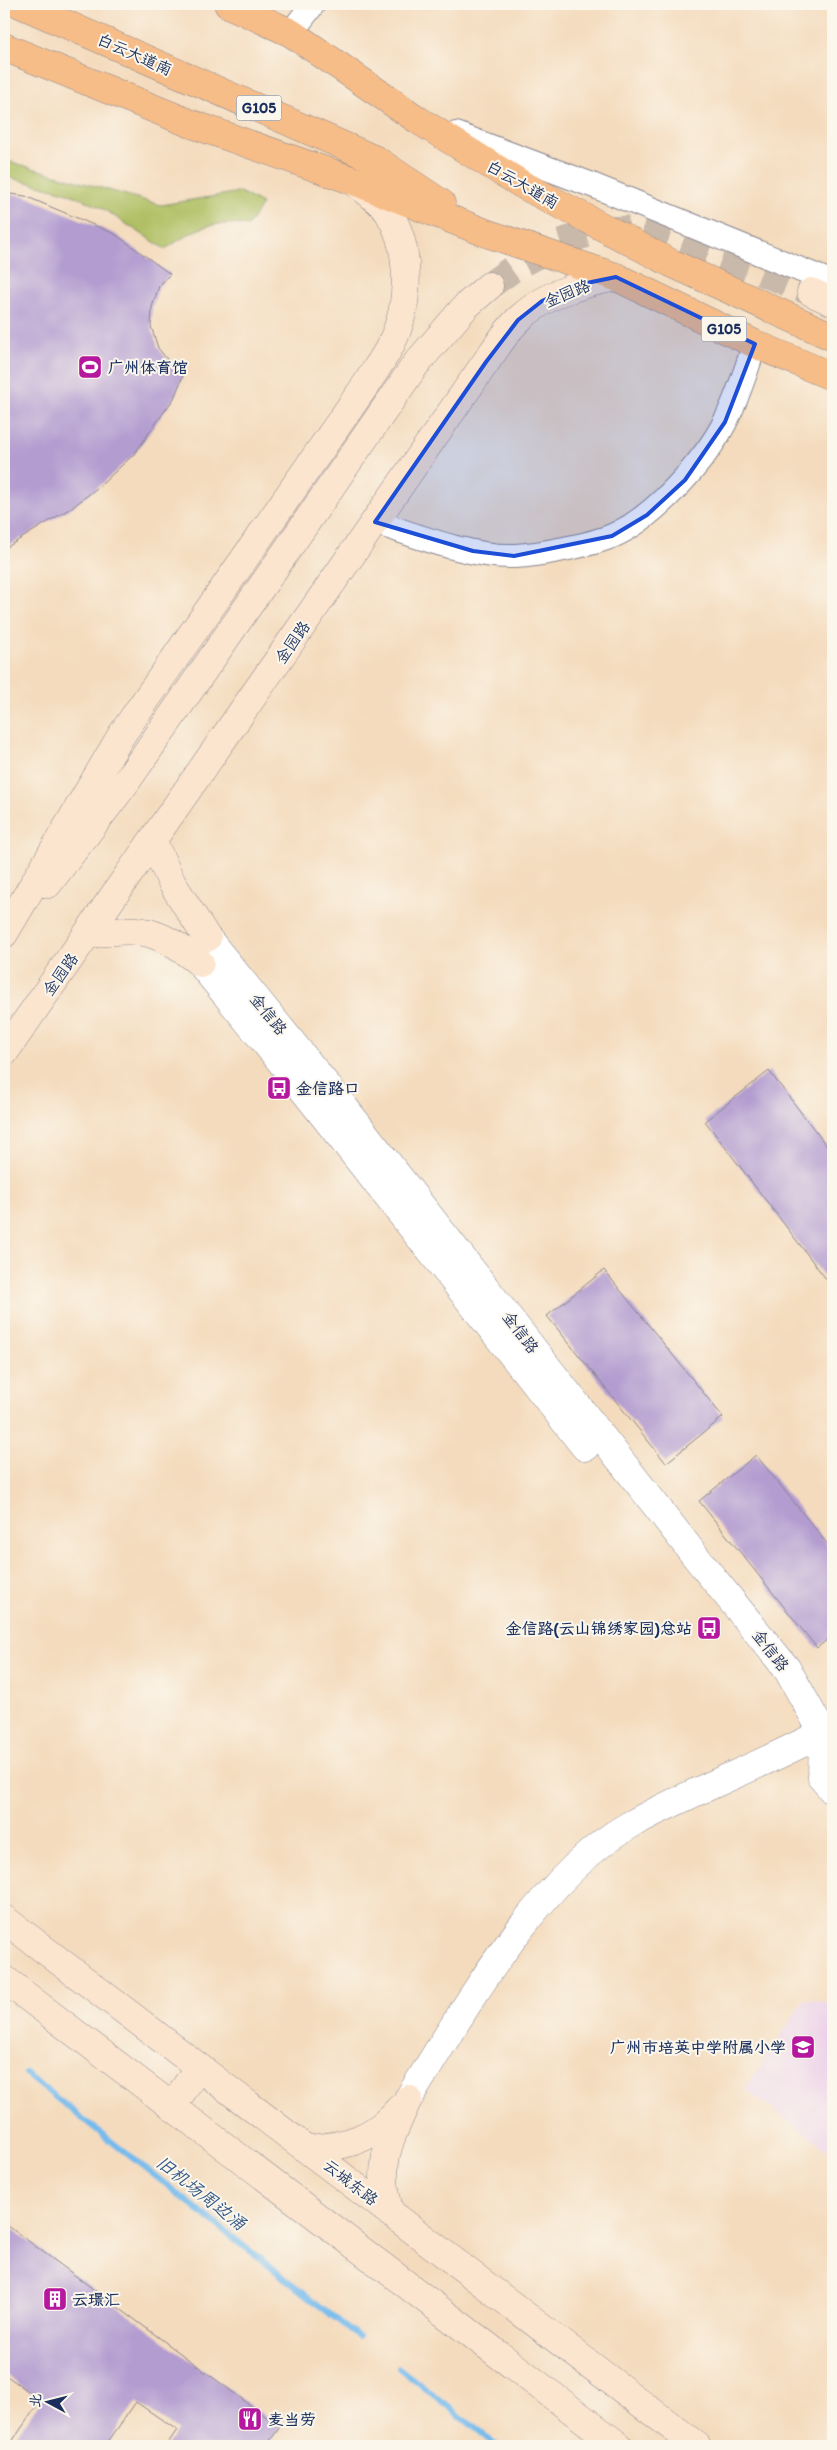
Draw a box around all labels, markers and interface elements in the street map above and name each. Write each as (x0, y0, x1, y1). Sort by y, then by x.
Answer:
street label: 白云大道南 (94, 30, 175, 79)
road number: G105 (236, 96, 282, 120)
street label: 白云大道南 (483, 156, 562, 213)
street label: 金园路 (541, 276, 593, 311)
road number: G105 (702, 316, 746, 342)
sports icon: 广州体育馆 (77, 354, 103, 380)
place label: 广州体育馆 (108, 358, 188, 377)
street label: 金园路 (271, 617, 314, 667)
street label: 金园路 (39, 949, 82, 999)
street label: 金信路 (246, 990, 291, 1039)
bus stop icon: 金信路口 (266, 1075, 292, 1101)
place label: 金信路口 (296, 1079, 360, 1098)
street label: 金信路 (499, 1307, 543, 1357)
bus stop icon: 金信路(云山锦绣家园)总站 (696, 1615, 722, 1641)
place label: 金信路(云山锦绣家园)总站 (506, 1619, 692, 1639)
street label: 金信路 (748, 1626, 793, 1675)
school or university icon: 广州市培英中学附属小学 (790, 2034, 816, 2060)
place label: 广州市培英中学附属小学 (610, 2038, 786, 2057)
water label: 旧机场周边涌 (152, 2151, 251, 2236)
street label: 云城东路 (320, 2155, 382, 2210)
building icon: 云璟汇 (42, 2286, 68, 2312)
place label: 云璟汇 (72, 2290, 120, 2309)
north arrow (22, 2378, 72, 2428)
text: 北 (26, 2392, 45, 2408)
restaurant icon: 麦当劳 (237, 2406, 263, 2432)
place label: 麦当劳 (268, 2410, 316, 2429)

